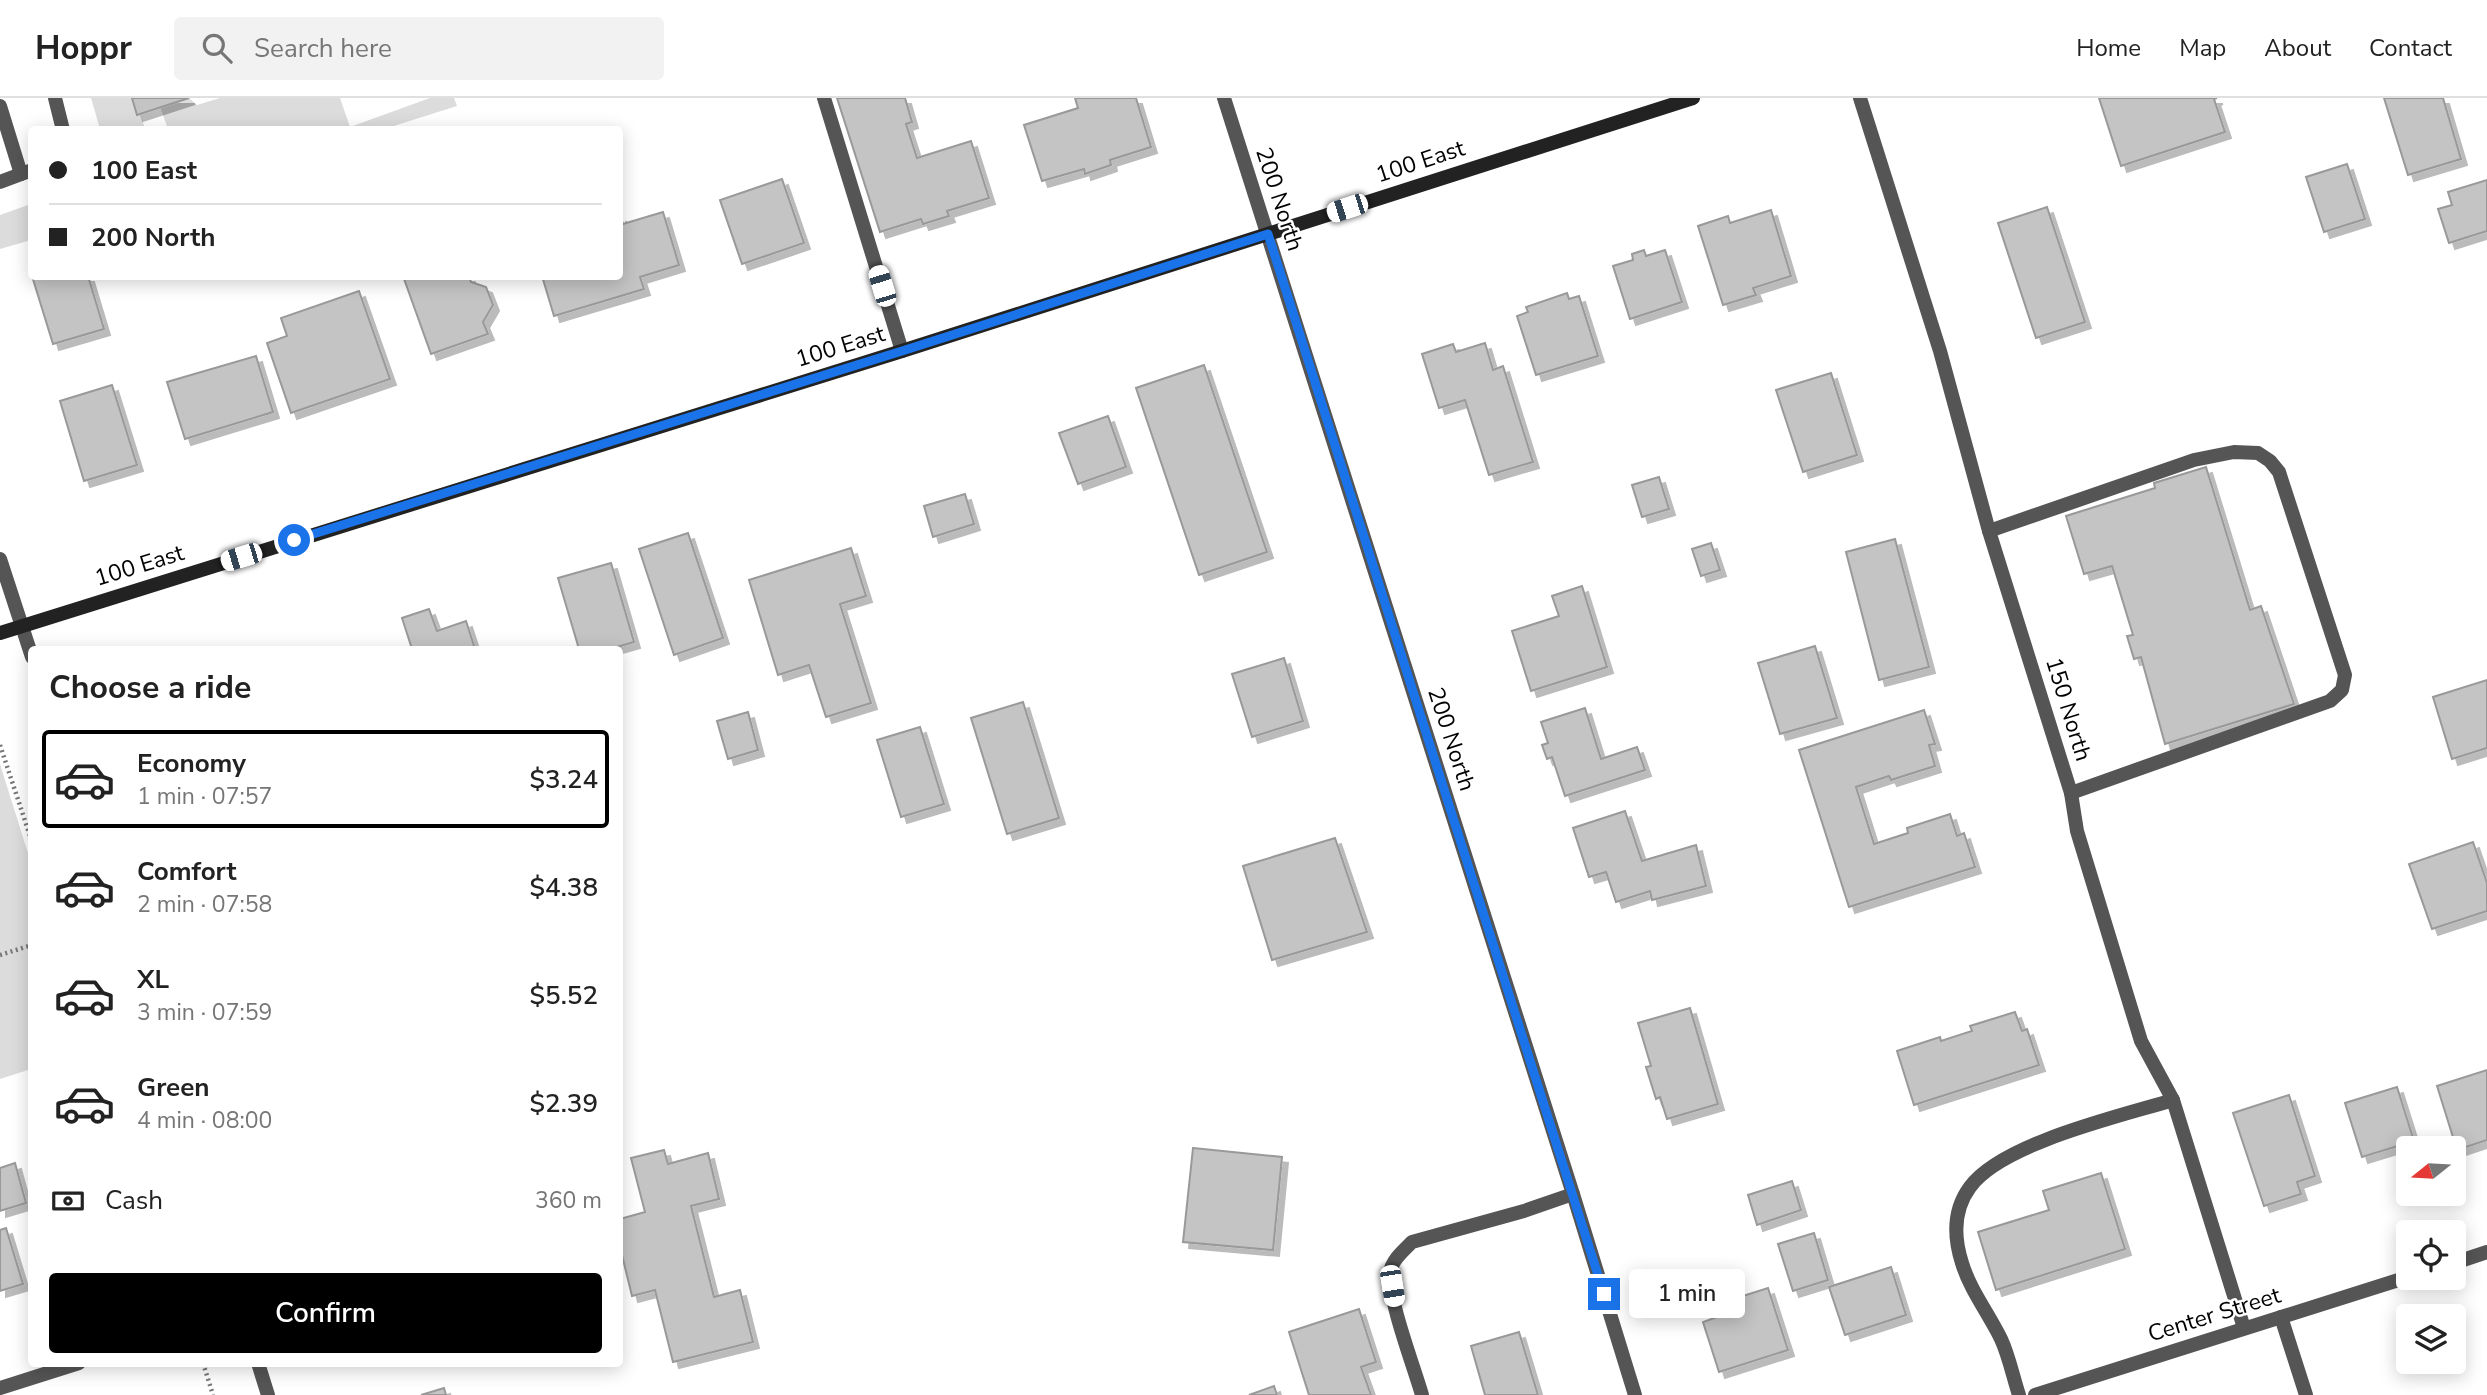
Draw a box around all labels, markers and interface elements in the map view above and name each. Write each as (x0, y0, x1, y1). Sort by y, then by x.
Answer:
search box (174, 17, 664, 80)
text: Hoppr (35, 26, 132, 71)
icon: search (198, 29, 236, 67)
text: Search here (254, 31, 392, 66)
text: Home (2076, 32, 2141, 64)
text: Map (2179, 32, 2226, 64)
text: About (2264, 32, 2331, 64)
text: Contact (2369, 32, 2452, 64)
street label: 100 East (1372, 132, 1469, 190)
street label: 200 North (1248, 143, 1311, 255)
text: 100 East (91, 153, 197, 188)
car (1324, 192, 1371, 224)
text: 200 North (91, 220, 215, 255)
car (866, 263, 899, 309)
street label: 100 East (792, 318, 889, 375)
route start (278, 524, 310, 556)
street label: 100 East (91, 537, 188, 594)
car (218, 541, 265, 573)
street label: 150 North (2038, 653, 2099, 765)
text: Choose a ride (49, 666, 251, 709)
street label: 200 North (1420, 683, 1483, 795)
text: Economy (137, 746, 246, 781)
icon: car (53, 748, 116, 811)
text: $3.24 (529, 762, 598, 797)
text: 1 min · 07:57 (137, 781, 272, 812)
text: Comfort (137, 854, 237, 889)
icon: car (53, 856, 116, 919)
text: $4.38 (529, 870, 598, 905)
text: 2 min · 07:58 (137, 889, 272, 920)
text: XL (137, 962, 169, 997)
icon: car (53, 964, 116, 1027)
text: $5.52 (529, 978, 598, 1013)
text: 3 min · 07:59 (137, 997, 272, 1028)
text: Green (137, 1070, 210, 1105)
icon: car (53, 1072, 116, 1135)
text: $2.39 (529, 1086, 598, 1121)
text: 4 min · 08:00 (137, 1105, 272, 1136)
north arrow (2396, 1136, 2466, 1206)
map controls (2396, 1136, 2466, 1374)
icon: cash (49, 1182, 87, 1220)
text: Cash (105, 1183, 163, 1218)
text: 360 m (535, 1185, 602, 1216)
button: locate (2396, 1220, 2466, 1290)
car (1379, 1264, 1406, 1308)
callout: 1 min (1628, 1270, 1744, 1318)
button: Confirm (49, 1273, 602, 1353)
route end (1588, 1278, 1620, 1310)
text: 1 min (1658, 1278, 1716, 1309)
street label: Center Street (2144, 1279, 2285, 1349)
button: layers (2396, 1304, 2466, 1374)

